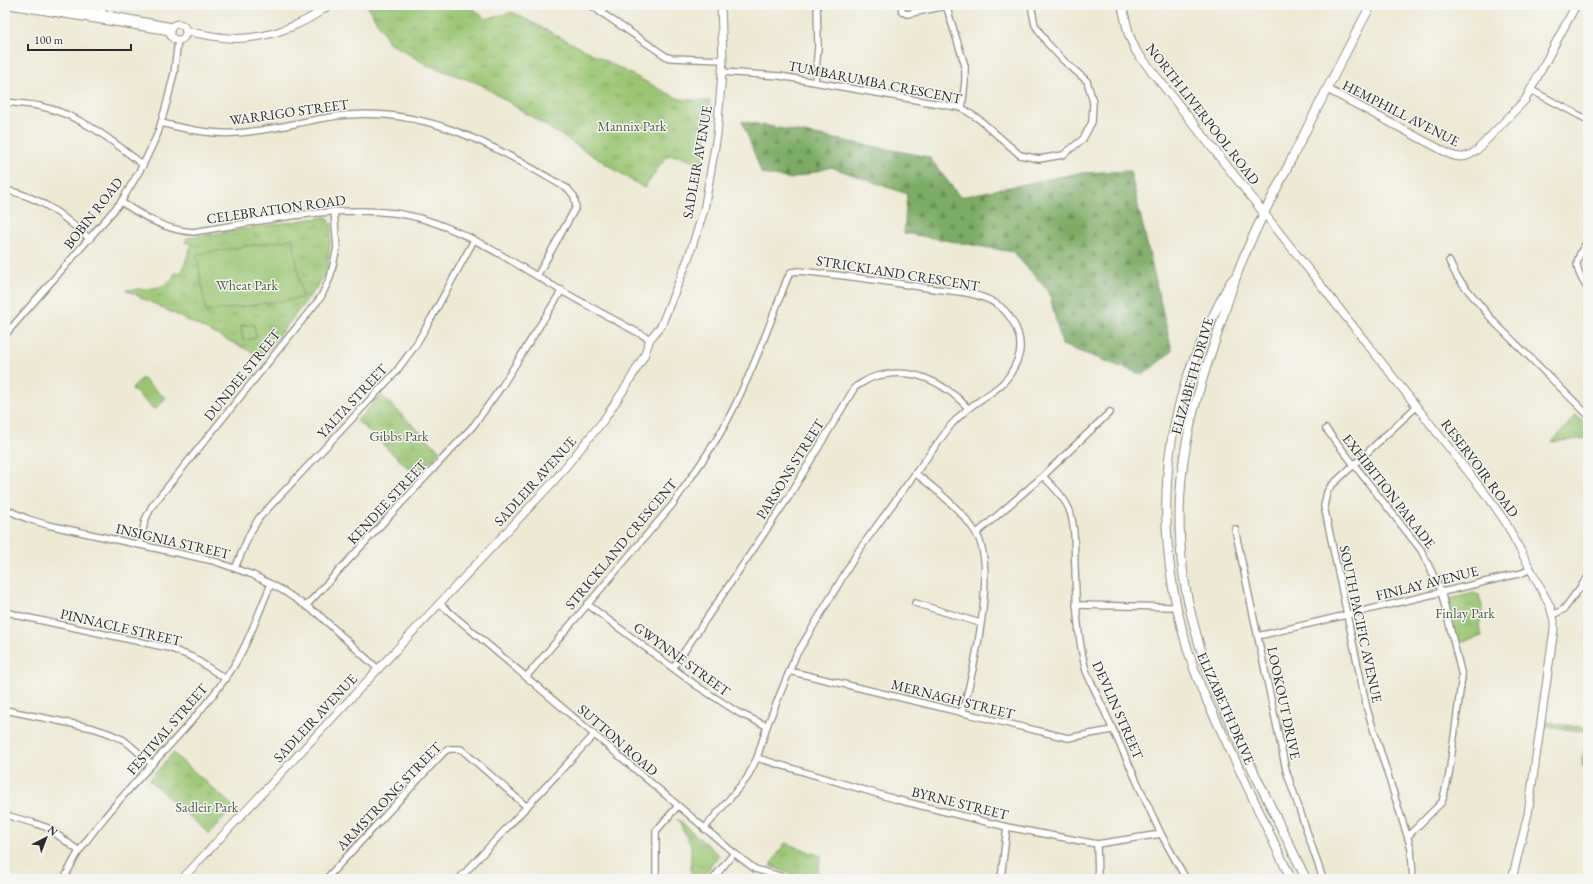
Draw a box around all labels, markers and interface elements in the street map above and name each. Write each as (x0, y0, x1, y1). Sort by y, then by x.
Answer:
scale bar (28, 26, 131, 52)
text: 100 m (34, 32, 64, 48)
street label: NORTH LIVERPOOL ROAD (1142, 40, 1264, 189)
street label: TUMBARUMBA CRESCENT (787, 56, 964, 108)
street label: HEMPHILL AVENUE (1339, 76, 1463, 150)
street label: WARRIGO STREET (228, 95, 350, 129)
street label: SADLEIR AVENUE (678, 104, 716, 220)
park label: Mannix Park (598, 117, 667, 135)
street label: BOBIN ROAD (59, 173, 127, 253)
street label: CELEBRATION ROAD (205, 190, 347, 228)
street label: STRICKLAND CRESCENT (815, 251, 982, 295)
park label: Wheat Park (216, 276, 278, 294)
street label: ELIZABETH DRIVE (1167, 315, 1217, 437)
street label: DUNDEE STREET (200, 325, 285, 424)
street label: YALTA STREET (313, 360, 391, 442)
street label: PARSONS STREET (752, 415, 828, 522)
street label: RESERVOIR ROAD (1437, 415, 1523, 521)
park label: Gibbs Park (369, 427, 429, 445)
street label: EXHIBITION PARADE (1339, 430, 1439, 552)
street label: SADLEIR AVENUE (490, 432, 580, 530)
street label: KENDEE STREET (343, 456, 431, 548)
street label: STRICKLAND CRESCENT (561, 475, 681, 613)
street label: INSIGNIA STREET (114, 519, 232, 563)
street label: SOUTH PACIFIC AVENUE (1336, 544, 1387, 704)
street label: FINLAY AVENUE (1374, 562, 1480, 604)
street label: PINNACLE STREET (59, 604, 184, 650)
park label: Finlay Park (1435, 604, 1495, 622)
street label: GWYNNE STREET (630, 618, 734, 700)
street label: LOOKOUT DRIVE (1263, 645, 1305, 761)
street label: ELIZABETH DRIVE (1193, 649, 1259, 767)
street label: DEVLIN STREET (1088, 658, 1148, 763)
street label: SADLEIR AVENUE (269, 670, 361, 766)
street label: MERNAGH STREET (890, 675, 1017, 723)
street label: FESTIVAL STREET (122, 679, 212, 778)
street label: SUTTON ROAD (574, 700, 662, 780)
street label: ARMSTRONG STREET (332, 738, 446, 855)
street label: BYRNE STREET (910, 782, 1011, 824)
park label: Sadleir Park (176, 798, 239, 816)
north arrow (26, 818, 66, 858)
text: N (45, 822, 61, 839)

